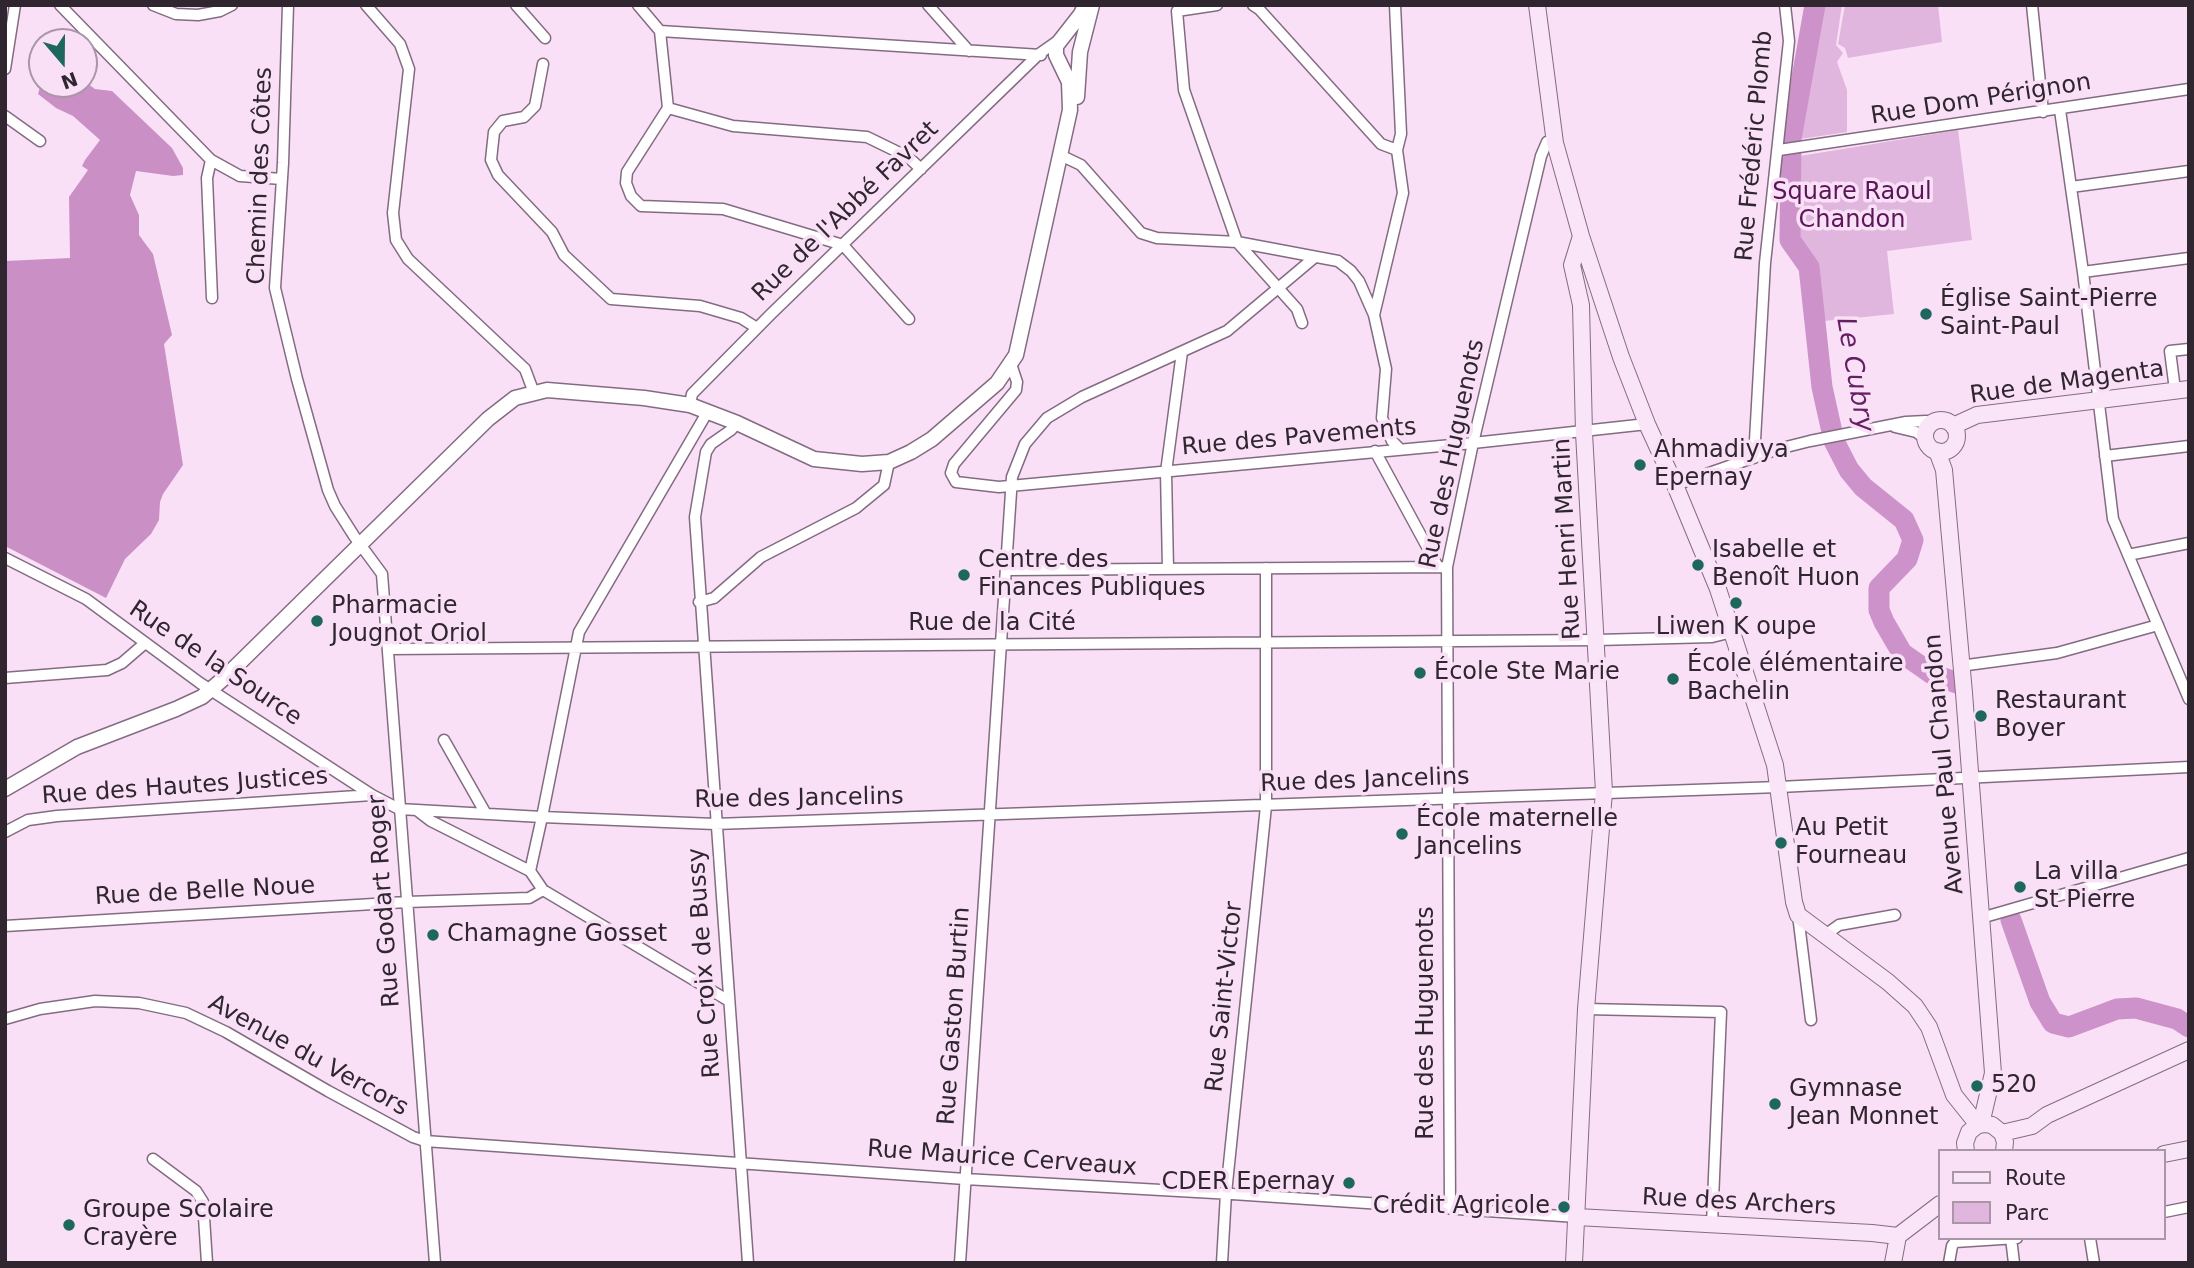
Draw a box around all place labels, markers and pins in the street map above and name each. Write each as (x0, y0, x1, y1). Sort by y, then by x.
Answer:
place label: Église Saint-Pierre Saint-Paul (1940, 286, 2157, 342)
marker: Église Saint-Pierre Saint-Paul (1918, 306, 1934, 322)
place label: Ahmadiyya Epernay (1654, 437, 1789, 493)
marker: Ahmadiyya Epernay (1632, 457, 1648, 473)
place label: Isabelle et Benoît Huon (1712, 537, 1860, 593)
place label: Centre des Finances Publiques (978, 547, 1205, 603)
marker: Isabelle et Benoît Huon (1690, 557, 1706, 573)
marker: Centre des Finances Publiques (956, 567, 972, 583)
place label: Pharmacie Jougnot Oriol (331, 593, 487, 649)
marker: Liwen K oupe (1728, 595, 1744, 611)
marker: Pharmacie Jougnot Oriol (309, 613, 325, 629)
place label: Liwen K oupe (1656, 614, 1816, 642)
place label: École élémentaire Bachelin (1687, 651, 1904, 707)
place label: École Ste Marie (1434, 659, 1620, 687)
marker: École Ste Marie (1412, 665, 1428, 681)
marker: École élémentaire Bachelin (1665, 671, 1681, 687)
place label: Restaurant Boyer (1995, 688, 2126, 744)
marker: Restaurant Boyer (1973, 708, 1989, 724)
place label: École maternelle Jancelins (1416, 806, 1618, 862)
place label: Au Petit Fourneau (1795, 815, 1907, 871)
marker: École maternelle Jancelins (1394, 826, 1410, 842)
marker: Au Petit Fourneau (1773, 835, 1789, 851)
place label: La villa St Pierre (2034, 859, 2135, 915)
marker: La villa St Pierre (2012, 879, 2028, 895)
place label: Chamagne Gosset (447, 921, 667, 949)
marker: Chamagne Gosset (425, 927, 441, 943)
place label: 520 (1991, 1072, 2037, 1100)
place label: Gymnase Jean Monnet (1789, 1076, 1938, 1132)
marker: 520 (1969, 1078, 1985, 1094)
marker: Gymnase Jean Monnet (1767, 1096, 1783, 1112)
place label: CDER Epernay (1162, 1169, 1335, 1197)
marker: CDER Epernay (1341, 1175, 1357, 1191)
place label: Crédit Agricole (1373, 1193, 1550, 1221)
place label: Groupe Scolaire Crayère (83, 1197, 274, 1253)
marker: Crédit Agricole (1556, 1199, 1572, 1215)
marker: Groupe Scolaire Crayère (61, 1217, 77, 1233)

